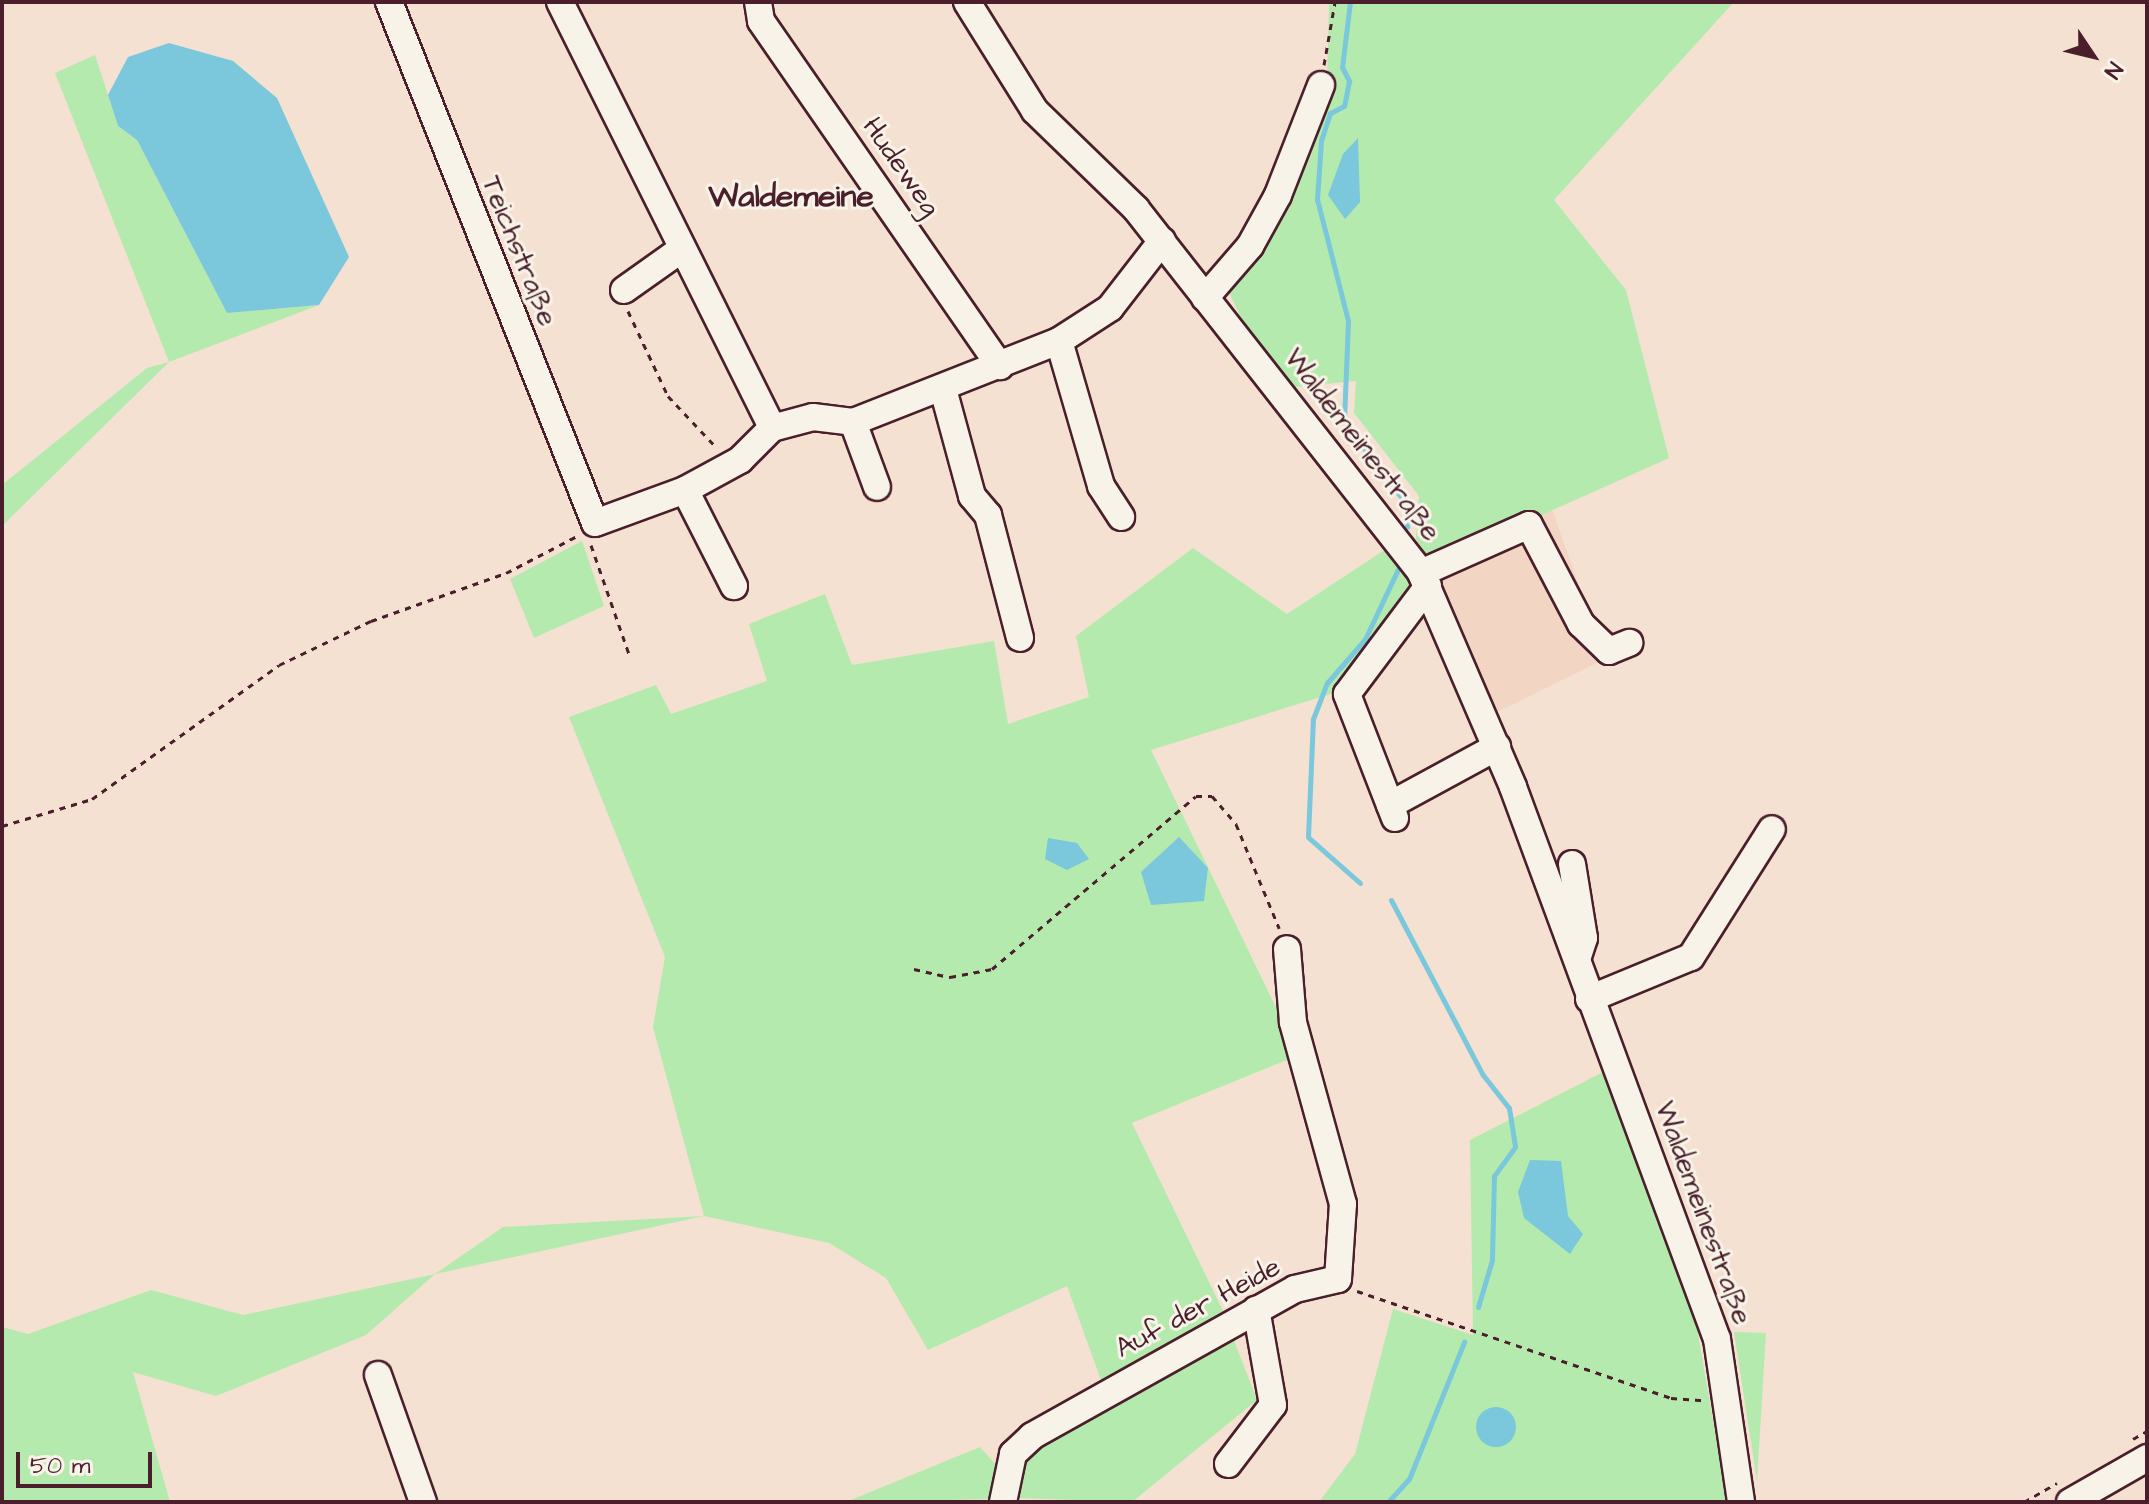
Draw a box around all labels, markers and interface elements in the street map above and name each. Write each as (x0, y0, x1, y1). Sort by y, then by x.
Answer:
north arrow (2053, 16, 2133, 96)
text: N (2096, 56, 2130, 85)
street label: Hudeweg (855, 111, 947, 223)
street label: Teichstraße (474, 171, 564, 331)
district label: Waldemeine (708, 178, 874, 216)
street label: Waldemeinestraße (1276, 342, 1448, 548)
street label: Waldemeinestraße (1647, 1097, 1759, 1329)
street label: Auf der Heide (1110, 1250, 1286, 1366)
scale bar (20, 1436, 156, 1486)
text: 50 m (30, 1449, 90, 1483)

